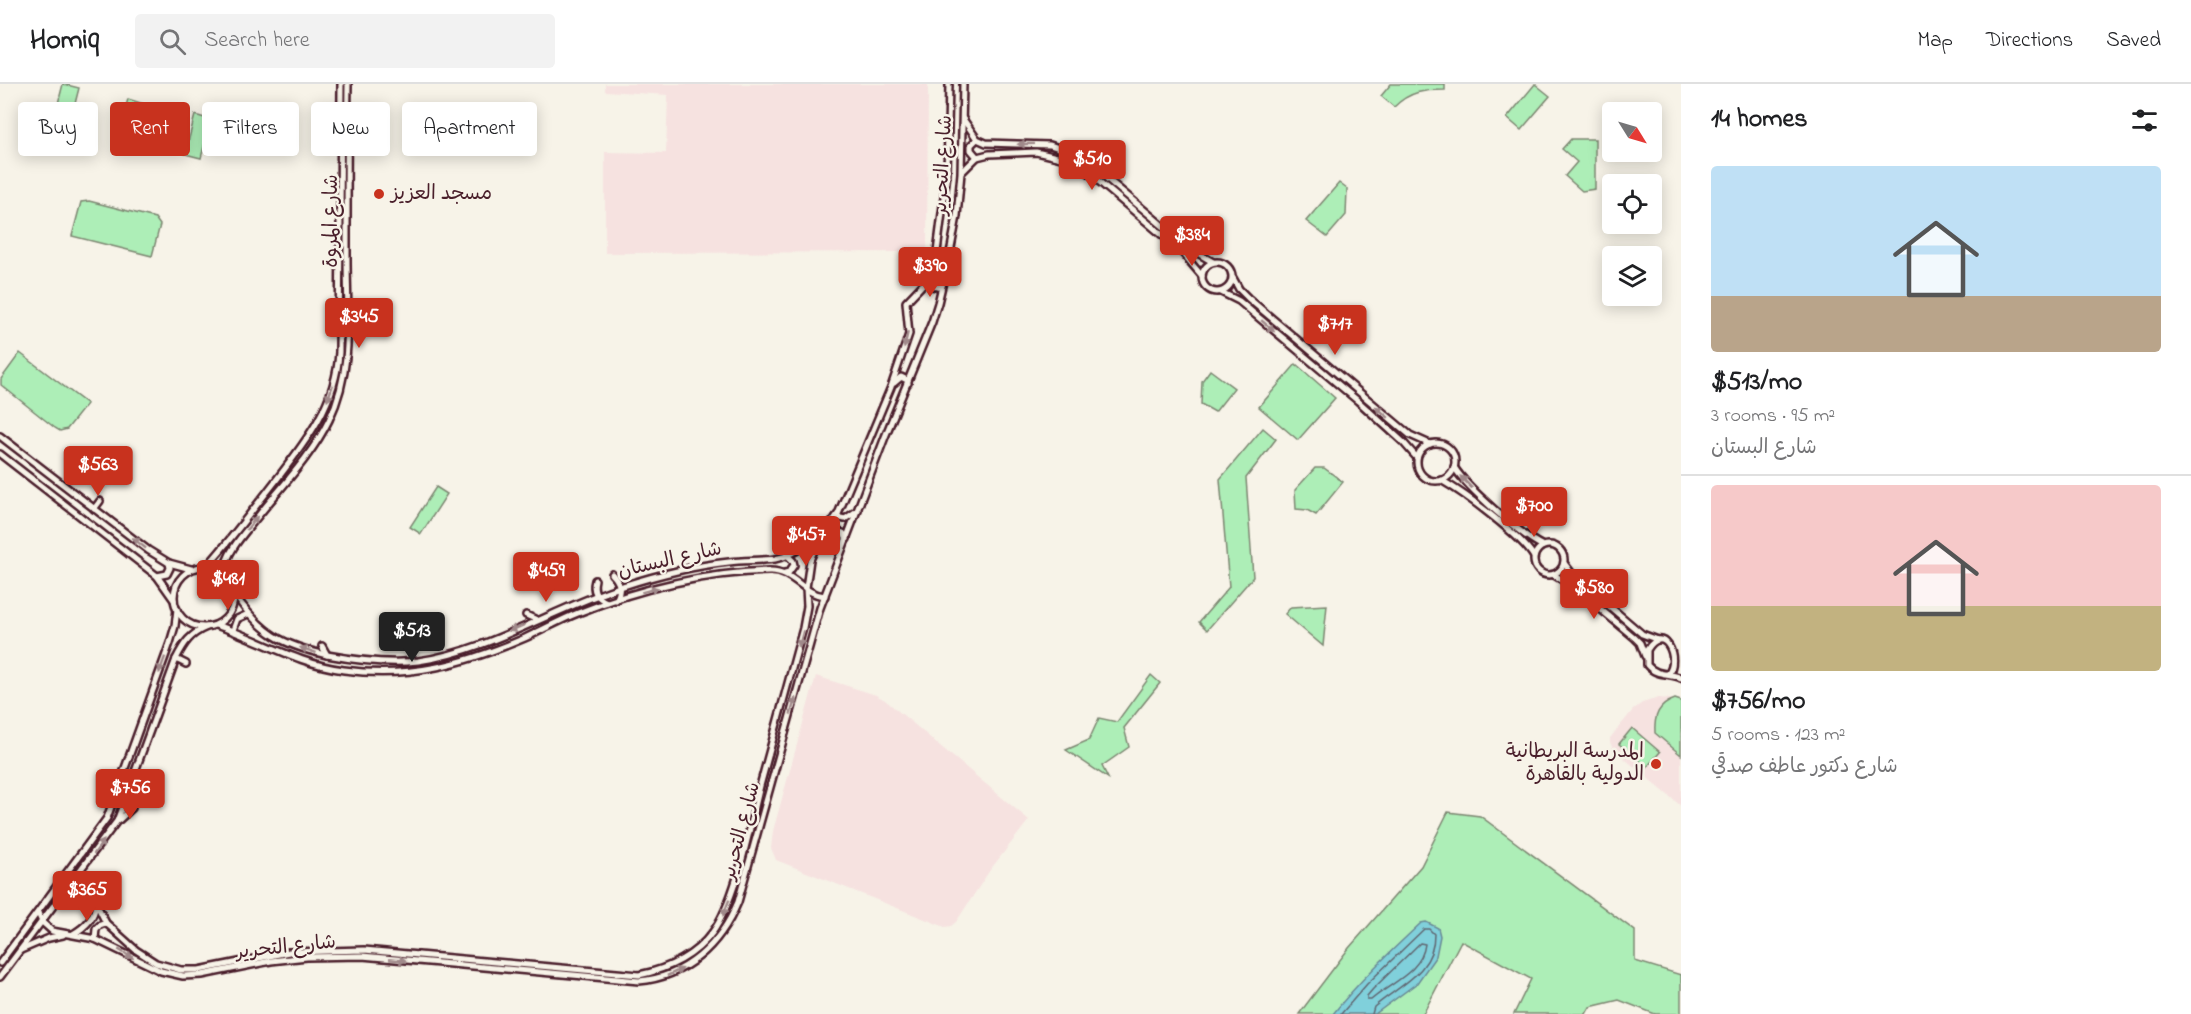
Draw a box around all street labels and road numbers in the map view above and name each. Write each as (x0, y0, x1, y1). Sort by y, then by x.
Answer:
street label: شارع التحرير (927, 114, 961, 218)
street label: شارع المروة (318, 174, 347, 268)
street label: شارع البستان (615, 535, 725, 587)
street label: شارع التحرير (715, 779, 769, 885)
street label: شارع التحرير (233, 928, 337, 968)

